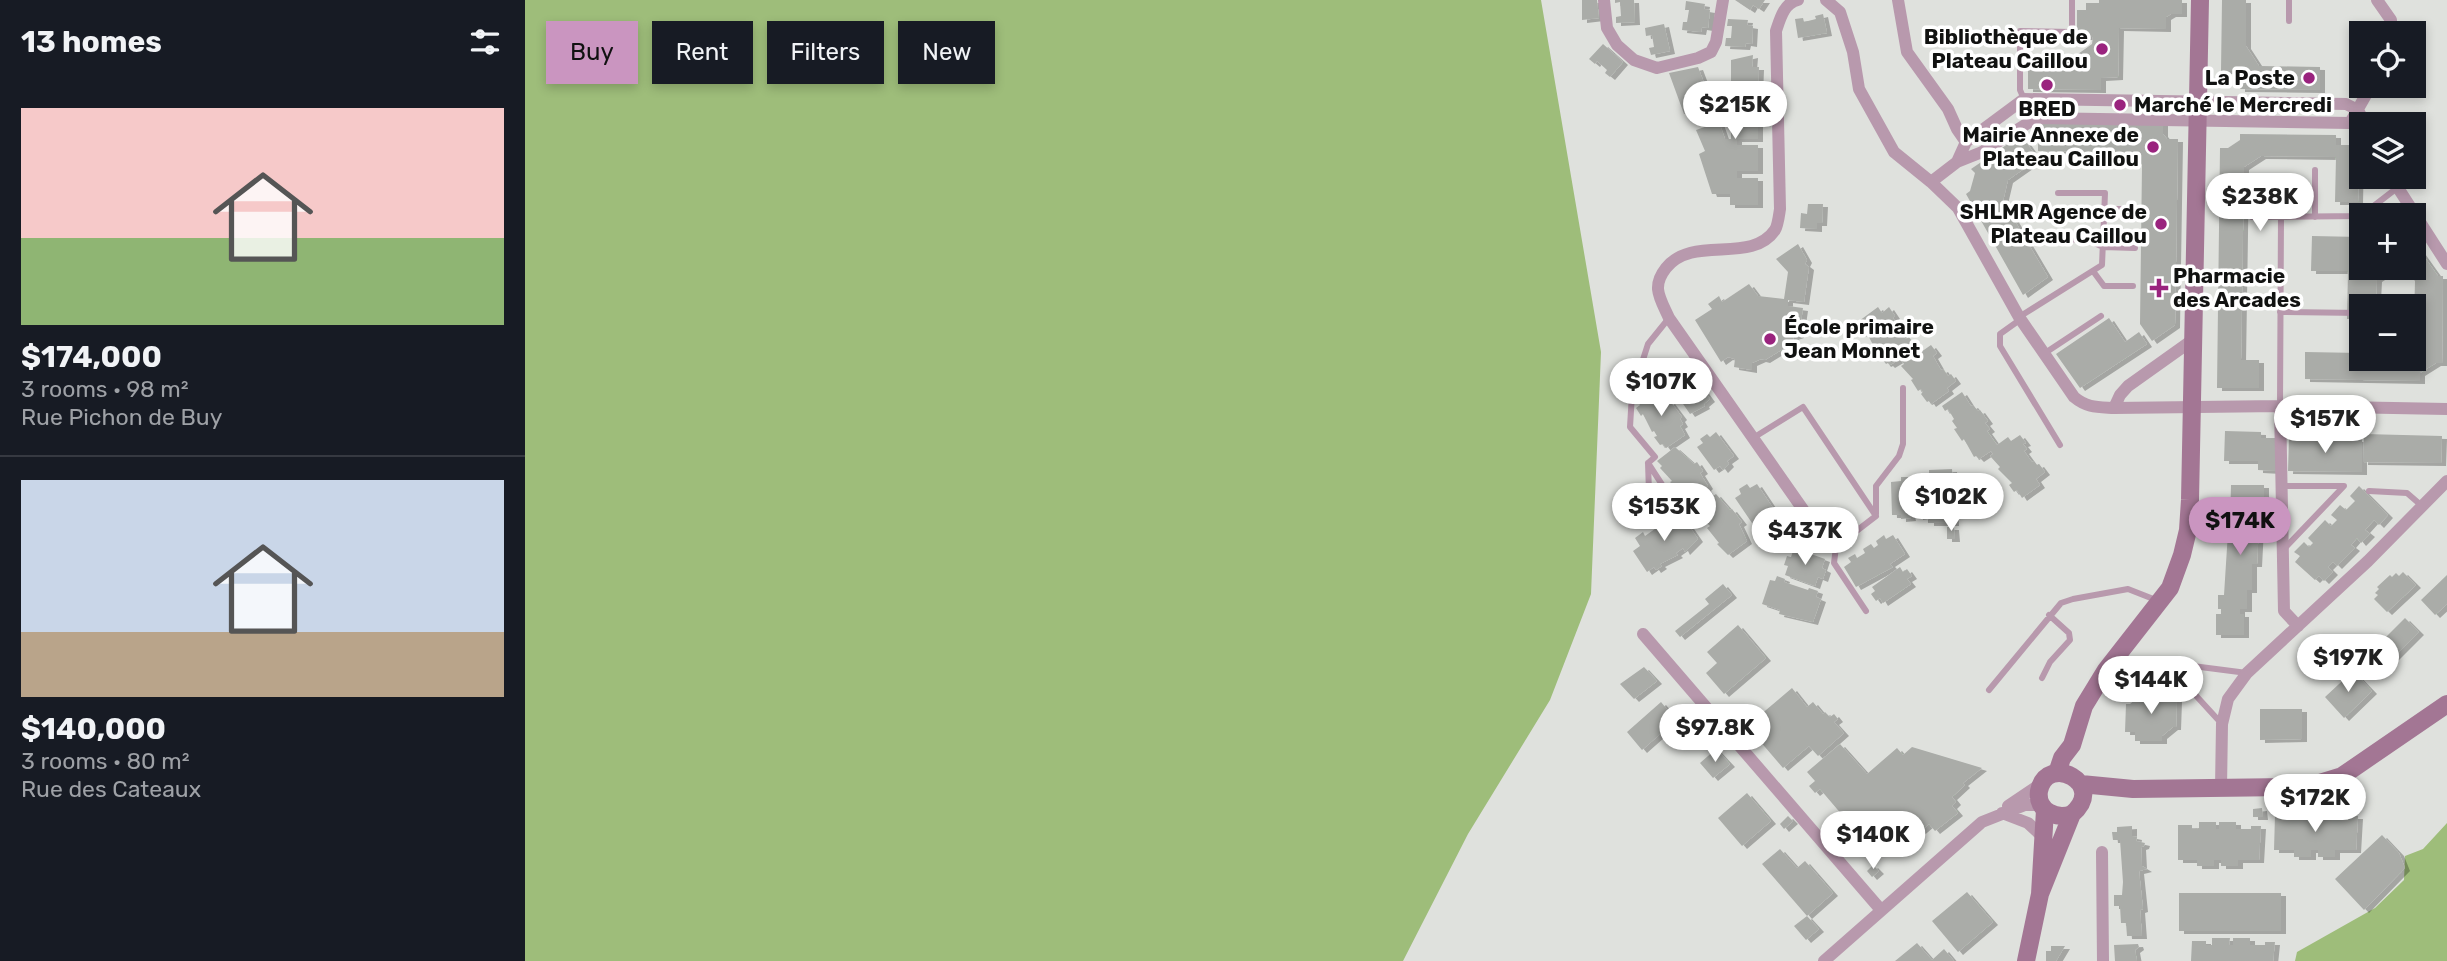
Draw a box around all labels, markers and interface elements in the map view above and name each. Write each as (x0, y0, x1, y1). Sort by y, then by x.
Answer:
chip: Buy (546, 21, 638, 84)
chip: Rent (652, 21, 753, 84)
chip: Filters (767, 21, 884, 84)
chip: New (898, 21, 995, 84)
map controls (2349, 21, 2426, 371)
button: locate (2349, 21, 2426, 98)
icon: filters (466, 23, 504, 61)
text: 13 homes (21, 24, 162, 60)
place label: Bibliothèque de Plateau Caillou (1924, 24, 2088, 73)
marker: Bibliothèque de Plateau Caillou (2094, 41, 2110, 57)
place label: La Poste (2205, 65, 2295, 90)
marker: La Poste (2301, 70, 2317, 86)
marker: BRED (2039, 77, 2055, 93)
pin: $215K (1686, 82, 1784, 141)
text: $215K (1699, 90, 1771, 118)
place label: Marché le Mercredi (2134, 92, 2332, 117)
place label: BRED (2018, 96, 2076, 121)
marker: Marché le Mercredi (2112, 97, 2128, 113)
button: layers (2349, 112, 2426, 189)
place label: Mairie Annexe de Plateau Caillou (1963, 122, 2139, 171)
marker: Mairie Annexe de Plateau Caillou (2145, 139, 2161, 155)
icon: home (200, 154, 326, 280)
pin: $238K (2211, 174, 2309, 233)
text: $238K (2222, 182, 2298, 210)
place label: SHLMR Agence de Plateau Caillou (1960, 199, 2147, 248)
button: + (2349, 203, 2426, 280)
marker: SHLMR Agence de Plateau Caillou (2153, 216, 2169, 232)
place label: Pharmacie des Arcades (2173, 263, 2301, 312)
marker: Pharmacie des Arcades (2151, 280, 2167, 296)
button: − (2349, 294, 2426, 371)
place label: École primaire Jean Monnet (1784, 314, 1934, 363)
marker: École primaire Jean Monnet (1762, 331, 1778, 347)
text: $174,000 (21, 339, 162, 375)
pin: $107K (1612, 358, 1710, 418)
text: $107K (1626, 367, 1696, 395)
text: 3 rooms · 98 m² (21, 375, 189, 403)
pin: $157K (2276, 396, 2374, 455)
text: Rue Pichon de Buy (21, 403, 222, 431)
text: $157K (2290, 404, 2360, 432)
pin: $102K (1902, 474, 2000, 533)
text: $102K (1915, 482, 1987, 510)
pin: $153K (1615, 484, 1713, 543)
text: $153K (1628, 492, 1700, 520)
pin: $174K (2191, 498, 2289, 557)
text: $174K (2205, 506, 2275, 534)
pin: $437K (1756, 508, 1854, 567)
text: $437K (1768, 516, 1842, 544)
icon: home (200, 526, 326, 652)
pin: $197K (2299, 634, 2397, 694)
text: $197K (2313, 643, 2383, 671)
pin: $144K (2102, 656, 2200, 716)
text: $144K (2114, 665, 2188, 693)
pin: $97.8K (1658, 704, 1772, 764)
text: $140,000 (21, 711, 166, 747)
text: $97.8K (1675, 713, 1755, 741)
text: 3 rooms · 80 m² (21, 747, 190, 775)
pin: $172K (2266, 774, 2364, 834)
text: Rue des Cateaux (21, 775, 201, 803)
text: $172K (2280, 783, 2350, 811)
pin: $140K (1824, 812, 1922, 871)
text: $140K (1836, 820, 1910, 848)

